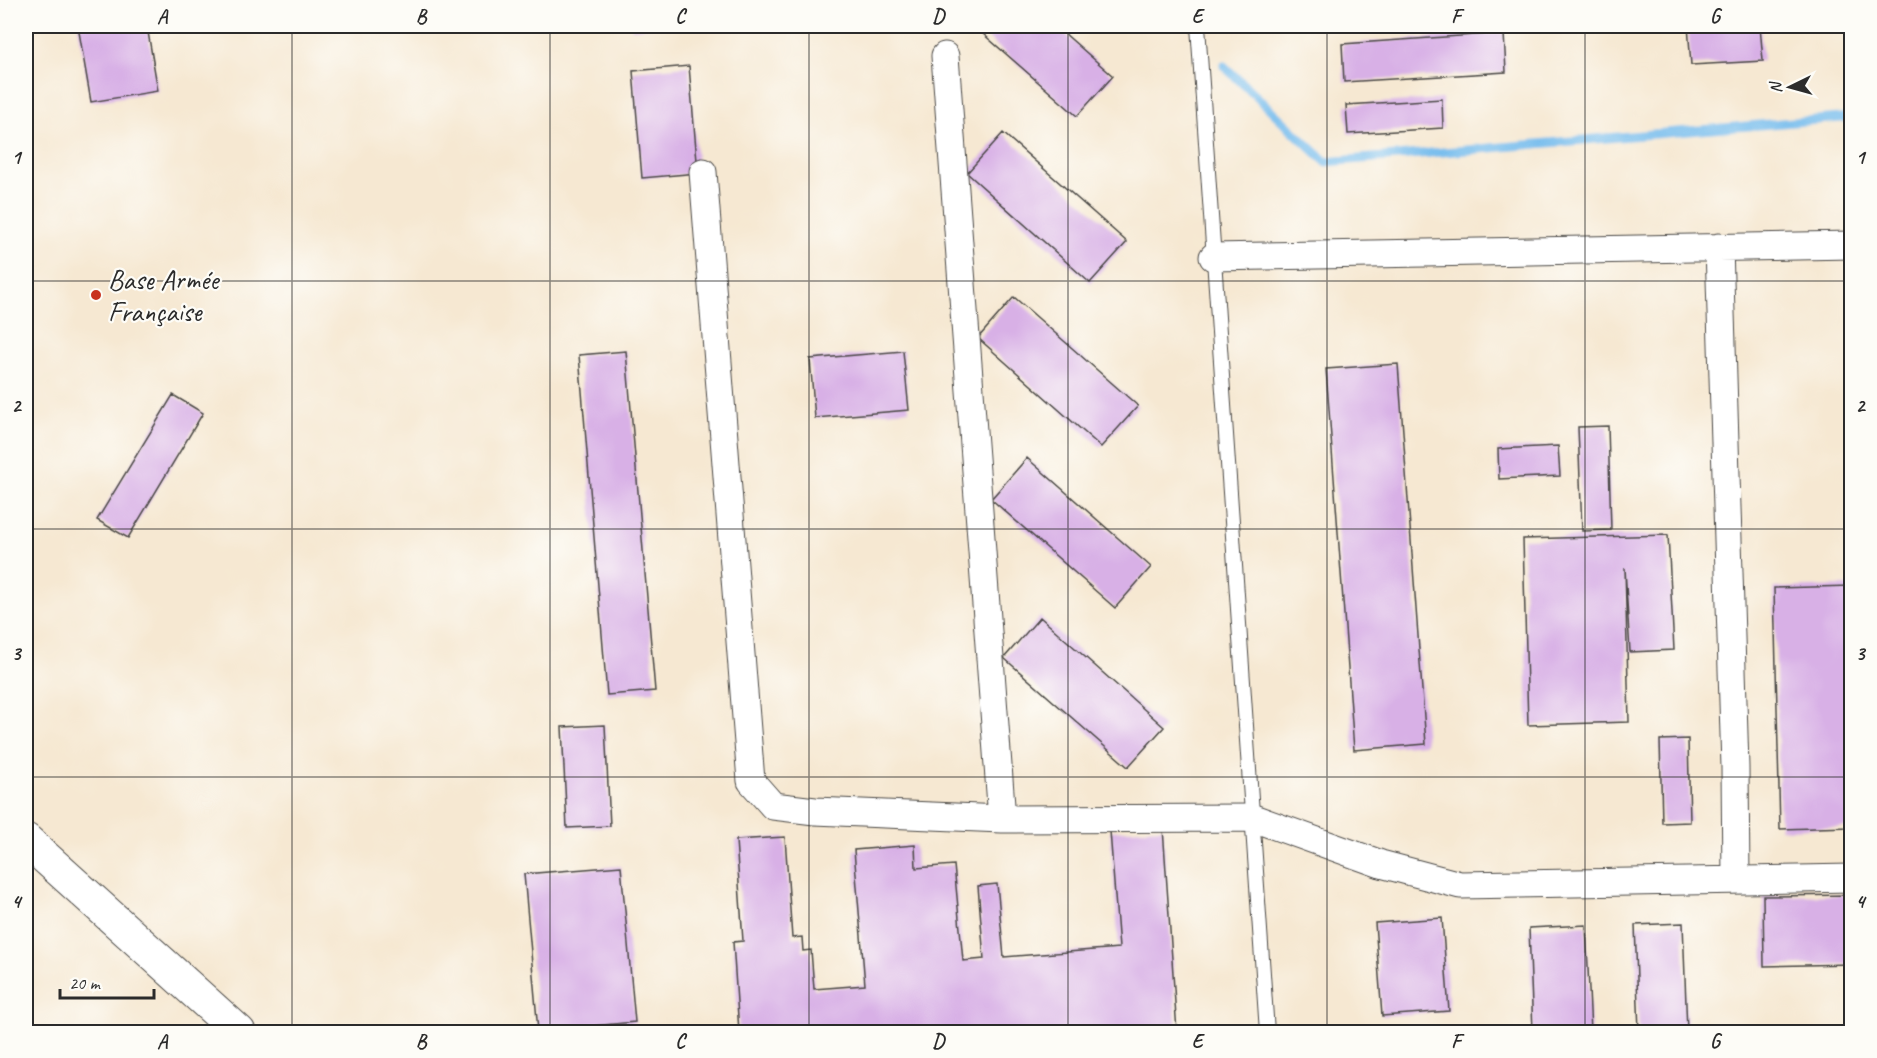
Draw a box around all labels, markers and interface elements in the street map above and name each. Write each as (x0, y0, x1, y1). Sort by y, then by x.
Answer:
text: A (157, 4, 169, 29)
text: B (416, 4, 428, 29)
text: C (675, 4, 687, 29)
text: D (932, 4, 946, 29)
text: E (1192, 4, 1206, 29)
text: F (1451, 4, 1465, 29)
text: G (1710, 4, 1723, 29)
north arrow (1760, 57, 1820, 117)
text: N (1765, 79, 1786, 94)
text: 1 (12, 145, 23, 170)
text: 1 (1856, 145, 1867, 170)
place label: Base Armée Française (108, 262, 220, 329)
marker: Base Armée Française (89, 288, 103, 302)
text: 2 (12, 393, 23, 418)
text: 2 (1856, 393, 1867, 418)
text: 3 (12, 641, 23, 666)
text: 3 (1856, 641, 1867, 666)
text: 4 (12, 889, 24, 914)
text: 4 (1856, 889, 1868, 914)
scale bar (60, 962, 154, 1000)
text: 20 m (69, 972, 102, 994)
text: A (157, 1029, 169, 1054)
text: B (416, 1029, 428, 1054)
text: C (675, 1029, 687, 1054)
text: D (932, 1029, 946, 1054)
text: E (1192, 1029, 1206, 1054)
text: F (1451, 1029, 1465, 1054)
text: G (1710, 1029, 1723, 1054)

